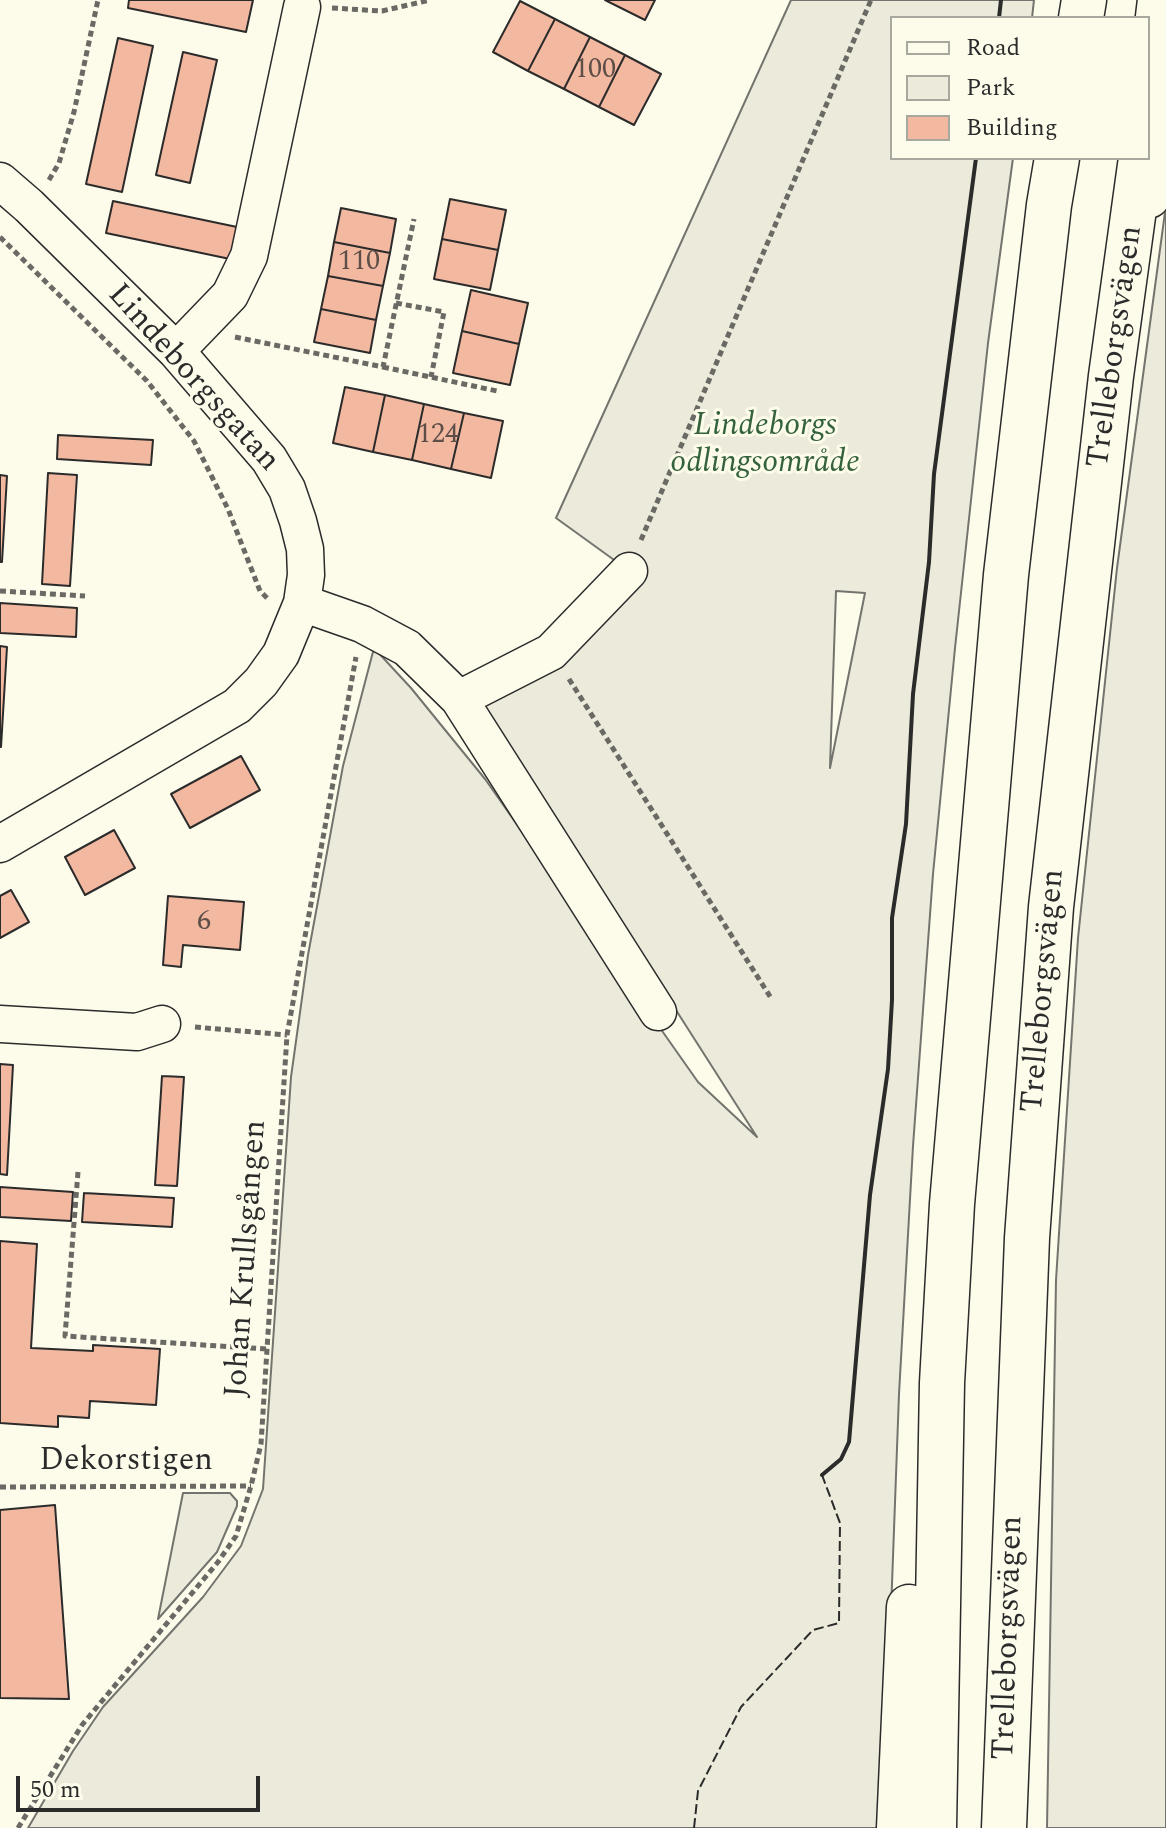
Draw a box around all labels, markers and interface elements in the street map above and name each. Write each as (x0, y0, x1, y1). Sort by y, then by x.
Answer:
legend (890, 16, 1150, 160)
text: Road (966, 30, 1020, 66)
house number: 100 (574, 55, 616, 89)
text: Park (966, 70, 1016, 106)
text: Building (966, 110, 1058, 146)
street label: Trelleborgsvägen (1081, 223, 1153, 471)
house number: 110 (338, 247, 380, 281)
street label: Lindeborgsgatan (98, 277, 286, 481)
park label: Lindeborgs odlingsområde (670, 409, 860, 484)
house number: 124 (417, 420, 459, 454)
street label: Trelleborgsvägen (1015, 868, 1075, 1114)
house number: 6 (197, 907, 211, 941)
street label: Johan Krullsgången (219, 1119, 277, 1399)
street label: Dekorstigen (39, 1444, 213, 1482)
street label: Trelleborgsvägen (987, 1515, 1033, 1761)
scale bar (20, 1760, 264, 1810)
text: 50 m (30, 1772, 81, 1808)

